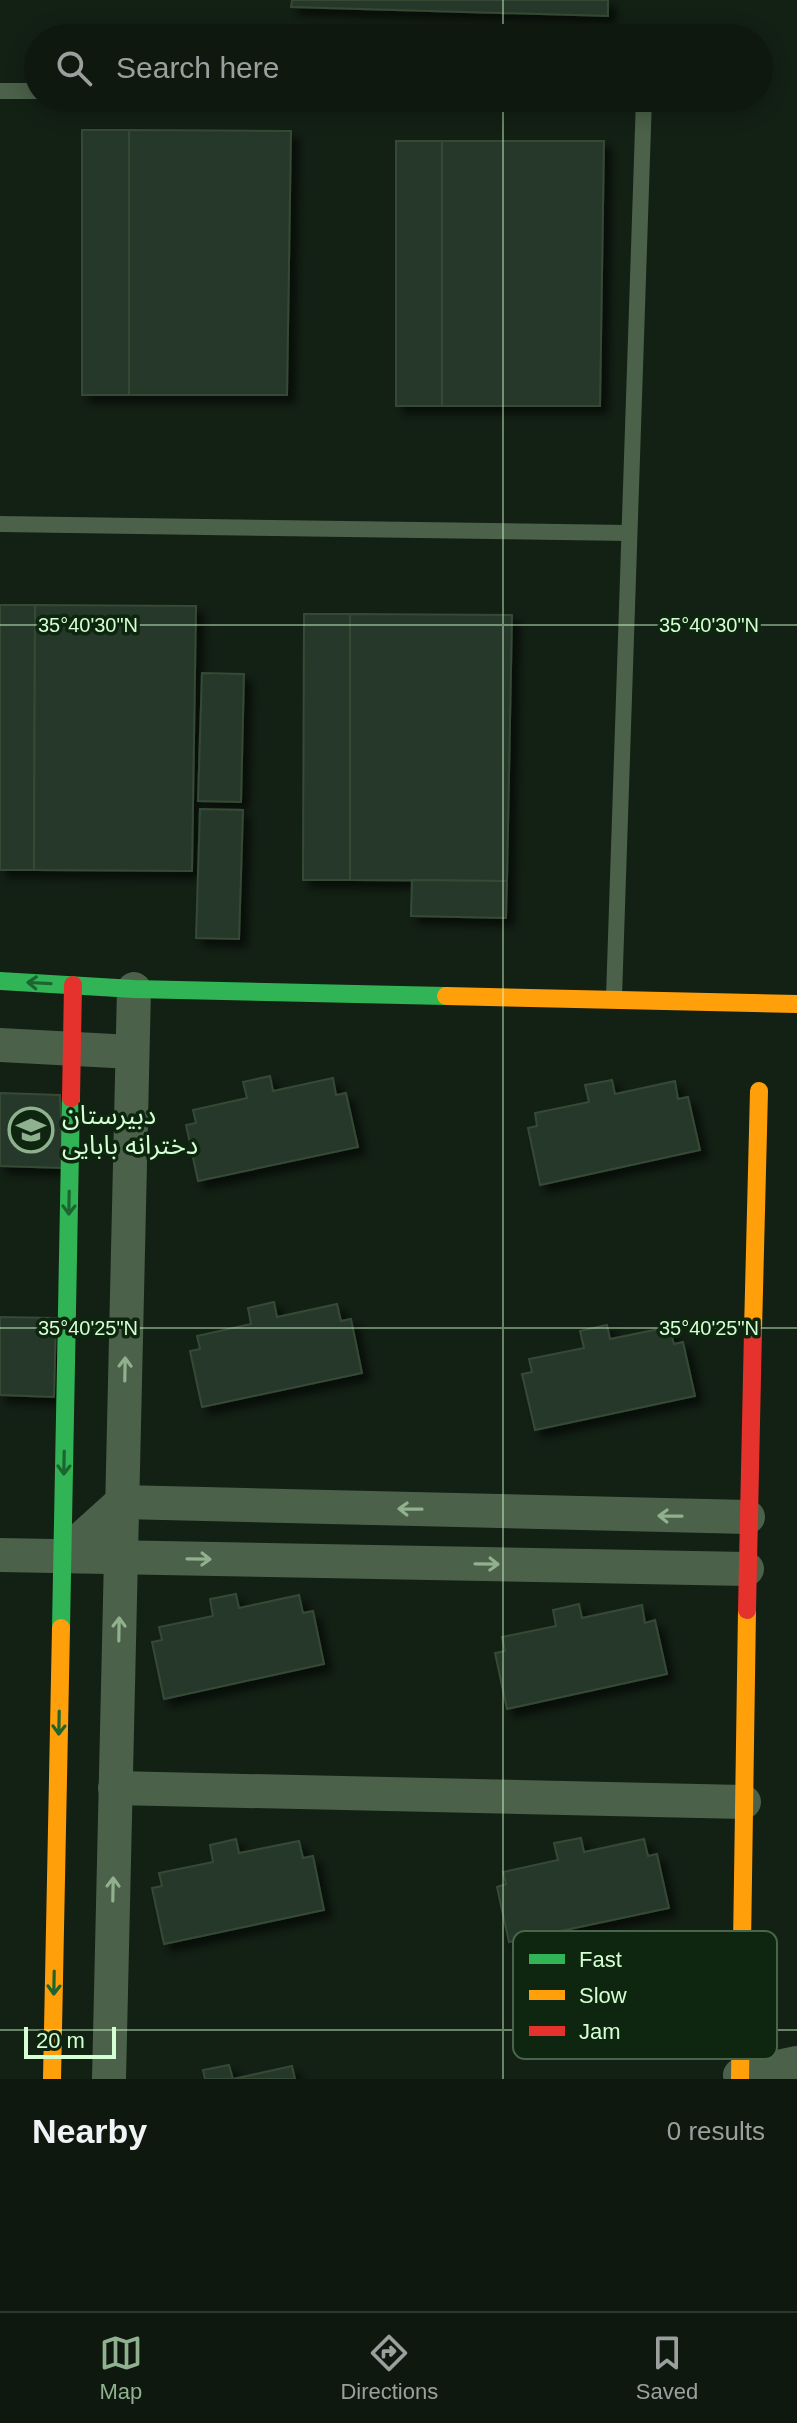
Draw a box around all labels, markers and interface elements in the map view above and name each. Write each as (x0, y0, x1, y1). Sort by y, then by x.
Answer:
search box (24, 24, 773, 112)
icon: search (52, 46, 96, 90)
text: Search here (116, 51, 279, 84)
text: 35°40'30"N (38, 614, 138, 636)
text: 35°40'30"N (659, 614, 759, 636)
one-way arrow (26, 976, 53, 991)
place label: دبیرستان دخترانه بابایی (62, 1100, 198, 1160)
school or university icon: دبیرستان دخترانه بابایی (7, 1106, 55, 1154)
one-way arrow (61, 1189, 76, 1216)
text: 35°40'25"N (38, 1317, 138, 1339)
text: 35°40'25"N (659, 1317, 759, 1339)
one-way arrow (117, 1356, 133, 1383)
one-way arrow (56, 1449, 71, 1476)
one-way arrow (397, 1501, 424, 1517)
one-way arrow (657, 1508, 684, 1523)
one-way arrow (185, 1551, 212, 1567)
one-way arrow (473, 1557, 500, 1572)
one-way arrow (111, 1616, 127, 1643)
one-way arrow (51, 1709, 66, 1736)
one-way arrow (105, 1876, 121, 1903)
legend (513, 1931, 777, 2059)
text: Fast (579, 1947, 622, 1972)
one-way arrow (46, 1969, 61, 1996)
text: Slow (579, 1983, 627, 2008)
text: Jam (579, 2019, 621, 2044)
scale bar (24, 2023, 116, 2059)
text: 20 m (36, 2028, 85, 2053)
text: Nearby (32, 2112, 147, 2150)
text: 0 results (667, 2116, 765, 2146)
tab: Map (99, 2331, 143, 2405)
tab: Directions (340, 2331, 438, 2405)
tab: Saved (636, 2331, 698, 2405)

